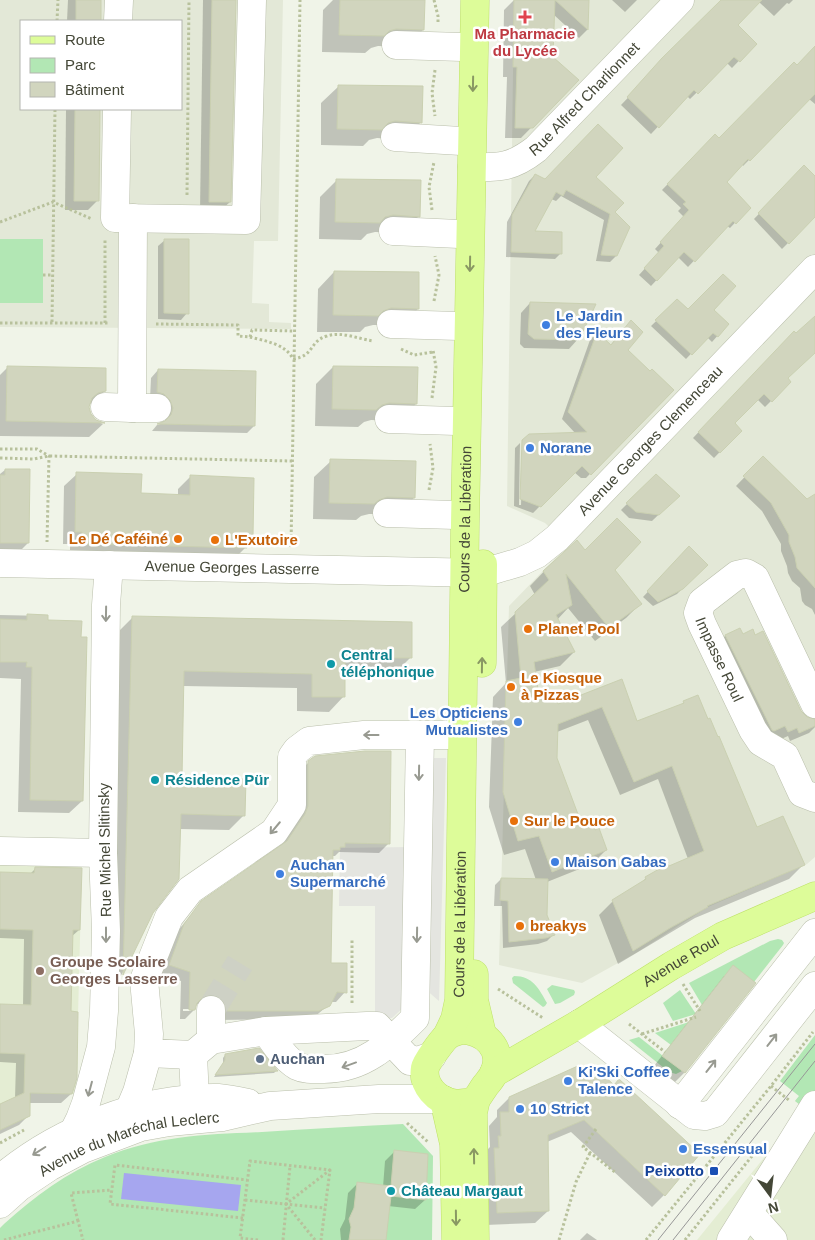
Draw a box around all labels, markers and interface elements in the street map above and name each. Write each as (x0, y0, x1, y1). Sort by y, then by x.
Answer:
marker: Ma Pharmacie du Lycée (519, 11, 531, 23)
legend (20, 20, 182, 110)
place label: Ma Pharmacie du Lycée (475, 25, 575, 59)
text: Route (65, 31, 105, 48)
street label: Rue Alfred Charlionnet (526, 38, 643, 159)
text: Parc (65, 56, 96, 73)
one-way arrow (469, 75, 478, 91)
text: Bâtiment (65, 81, 125, 98)
one-way arrow (465, 255, 475, 271)
place label: Le Jardin des Fleurs (556, 307, 631, 341)
marker: Le Jardin des Fleurs (540, 319, 552, 331)
street label: Avenue Georges Clemenceau (574, 362, 726, 519)
place label: Norane (540, 439, 592, 456)
marker: Norane (524, 442, 536, 454)
street label: Cours de la Libération (455, 446, 474, 593)
place label: Le Dé Caféiné (69, 530, 168, 547)
place label: L'Exutoire (225, 531, 298, 548)
marker: Le Dé Caféiné (172, 533, 184, 545)
marker: L'Exutoire (209, 534, 221, 546)
street label: Avenue Georges Lasserre (144, 557, 320, 578)
one-way arrow (101, 606, 111, 622)
street label: Impasse Roul (692, 615, 747, 704)
place label: Planet Pool (538, 620, 620, 637)
marker: Planet Pool (522, 623, 534, 635)
place label: Central téléphonique (341, 646, 434, 680)
one-way arrow (477, 657, 486, 673)
marker: Central téléphonique (325, 658, 337, 670)
place label: Le Kiosque à Pizzas (521, 669, 602, 703)
marker: Le Kiosque à Pizzas (505, 681, 517, 693)
place label: Les Opticiens Mutualistes (410, 704, 508, 738)
marker: Les Opticiens Mutualistes (512, 716, 524, 728)
one-way arrow (363, 730, 380, 740)
one-way arrow (414, 764, 424, 780)
place label: Résidence Pür (165, 771, 269, 788)
marker: Résidence Pür (149, 774, 161, 786)
street label: Rue Michel Slitinsky (95, 782, 114, 917)
place label: Sur le Pouce (524, 812, 615, 829)
marker: Sur le Pouce (508, 815, 520, 827)
one-way arrow (270, 821, 281, 834)
street label: Cours de la Libération (450, 851, 469, 998)
place label: Maison Gabas (565, 853, 667, 870)
place label: Auchan Supermarché (290, 856, 386, 890)
marker: Maison Gabas (549, 856, 561, 868)
marker: Auchan Supermarché (274, 868, 286, 880)
place label: breakys (530, 917, 587, 934)
marker: breakys (514, 920, 526, 932)
one-way arrow (101, 926, 111, 943)
one-way arrow (412, 926, 422, 943)
street label: Avenue Roul (639, 931, 722, 990)
place label: Groupe Scolaire Georges Lasserre (50, 953, 178, 987)
marker: Groupe Scolaire Georges Lasserre (34, 965, 46, 977)
one-way arrow (767, 1034, 778, 1047)
place label: Auchan (270, 1050, 325, 1067)
marker: Auchan (254, 1053, 266, 1065)
one-way arrow (705, 1060, 716, 1073)
one-way arrow (342, 1061, 357, 1070)
place label: Ki'Ski Coffee Talence (578, 1063, 670, 1097)
marker: Ki'Ski Coffee Talence (562, 1075, 574, 1087)
one-way arrow (84, 1081, 94, 1097)
place label: 10 Strict (530, 1100, 589, 1117)
marker: 10 Strict (514, 1103, 526, 1115)
street label: Avenue du Maréchal Leclerc (35, 1108, 220, 1179)
place label: Essensual (693, 1140, 767, 1157)
marker: Essensual (677, 1143, 689, 1155)
one-way arrow (32, 1146, 46, 1156)
one-way arrow (469, 1149, 479, 1165)
place label: Peixotto (645, 1162, 704, 1179)
marker: Peixotto (708, 1165, 720, 1177)
north arrow (745, 1170, 795, 1220)
place label: Château Margaut (401, 1182, 523, 1199)
marker: Château Margaut (385, 1185, 397, 1197)
text: N (766, 1199, 780, 1217)
one-way arrow (451, 1210, 460, 1226)

